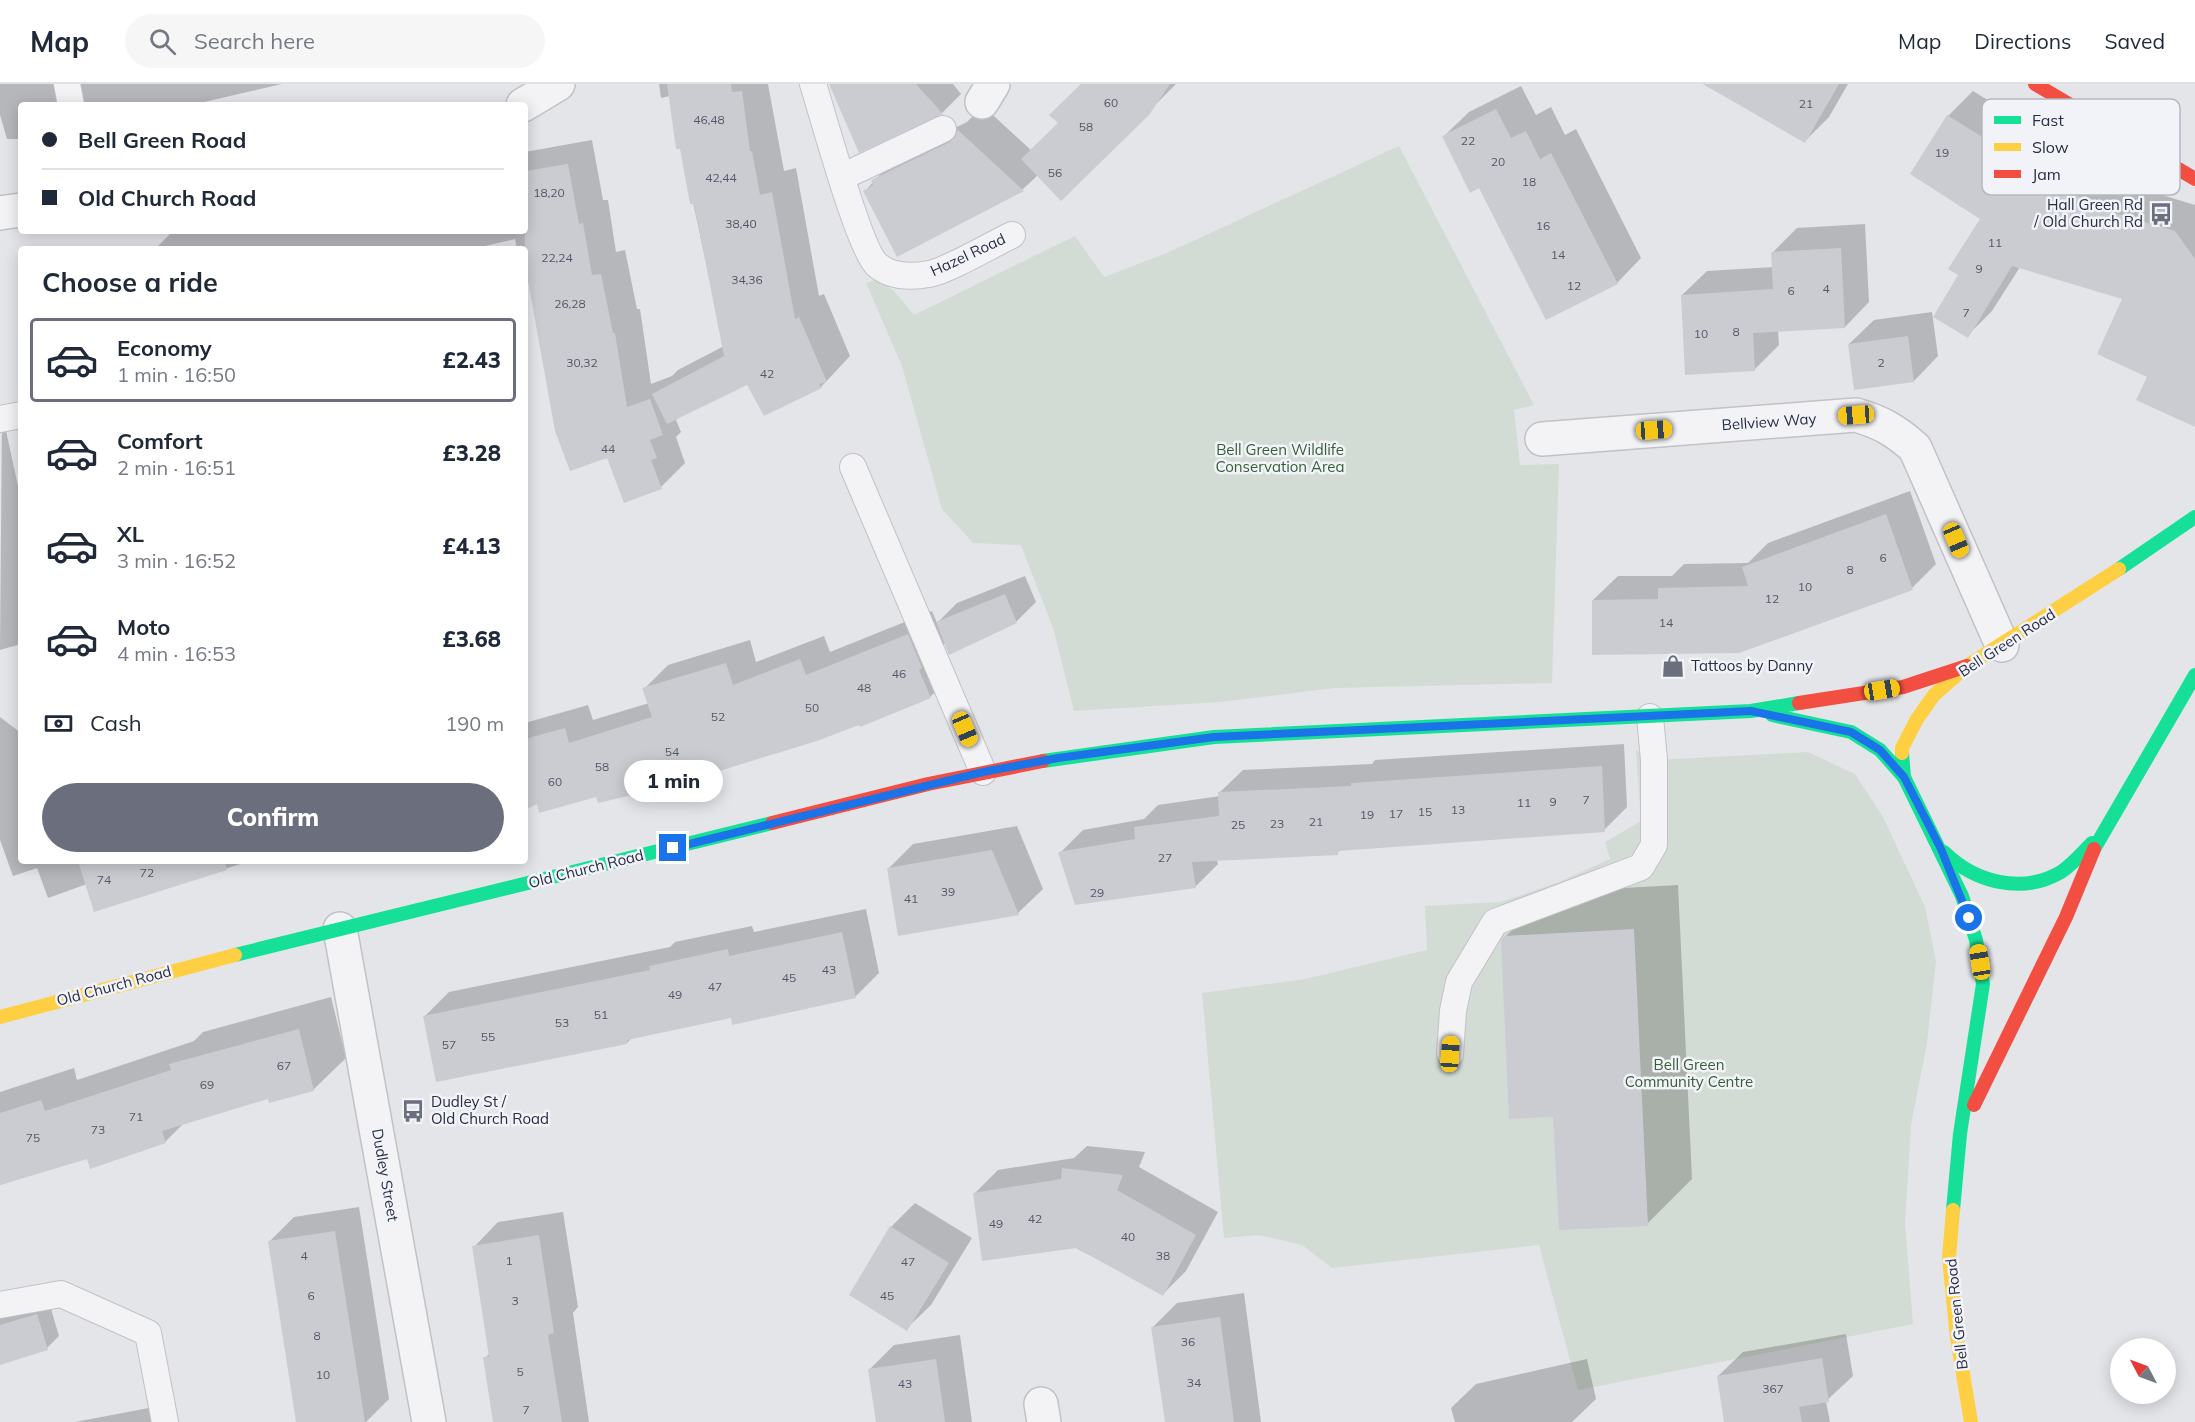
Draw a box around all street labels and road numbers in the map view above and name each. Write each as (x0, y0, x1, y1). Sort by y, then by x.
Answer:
street label: Hazel Road (927, 229, 1008, 280)
street label: Bellview Way (1721, 409, 1817, 434)
street label: Bell Green Road (1955, 604, 2059, 681)
street label: Old Church Road (526, 845, 645, 892)
street label: Old Church Road (54, 961, 173, 1010)
street label: Dudley Street (368, 1127, 403, 1223)
street label: Bell Green Road (1941, 1258, 1972, 1371)

